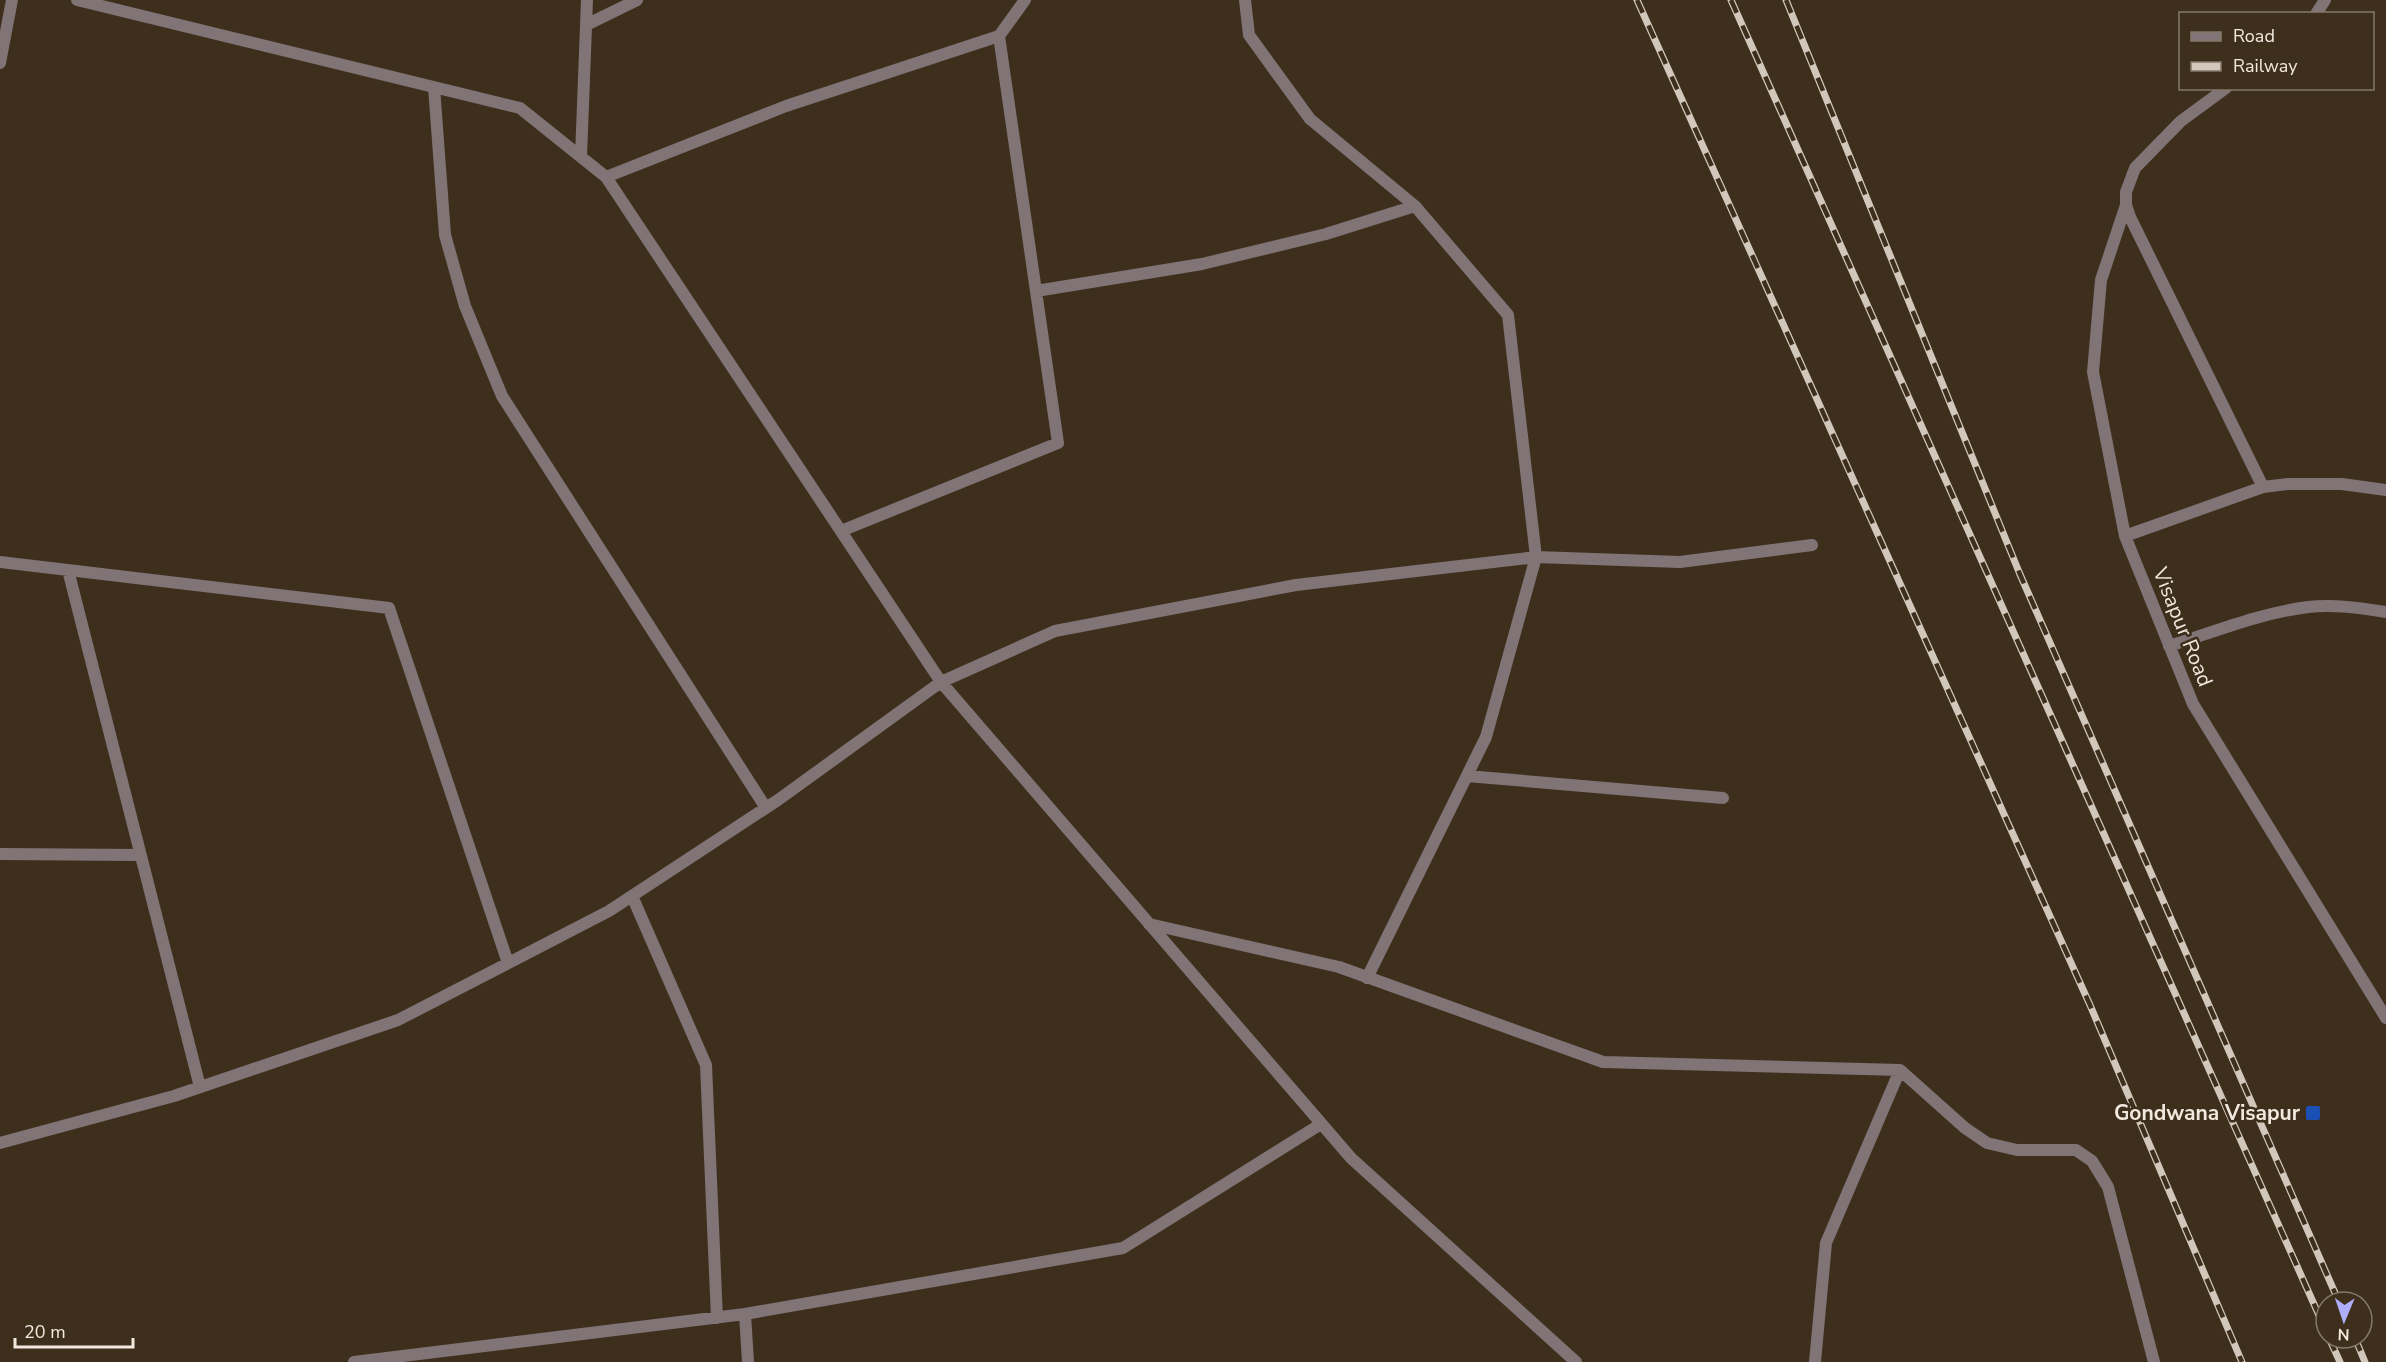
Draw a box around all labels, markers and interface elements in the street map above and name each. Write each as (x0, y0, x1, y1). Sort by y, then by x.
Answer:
legend (2179, 12, 2374, 90)
text: Road (2233, 24, 2275, 48)
text: Railway (2233, 54, 2298, 78)
street label: Visapur Road (2146, 562, 2220, 691)
place label: Gondwana Visapur (2114, 1099, 2301, 1127)
marker: Gondwana Visapur (2304, 1104, 2322, 1122)
north arrow (2314, 1290, 2374, 1350)
scale bar (15, 1311, 134, 1349)
text: 20 m (24, 1320, 66, 1344)
text: N (2337, 1323, 2350, 1345)

